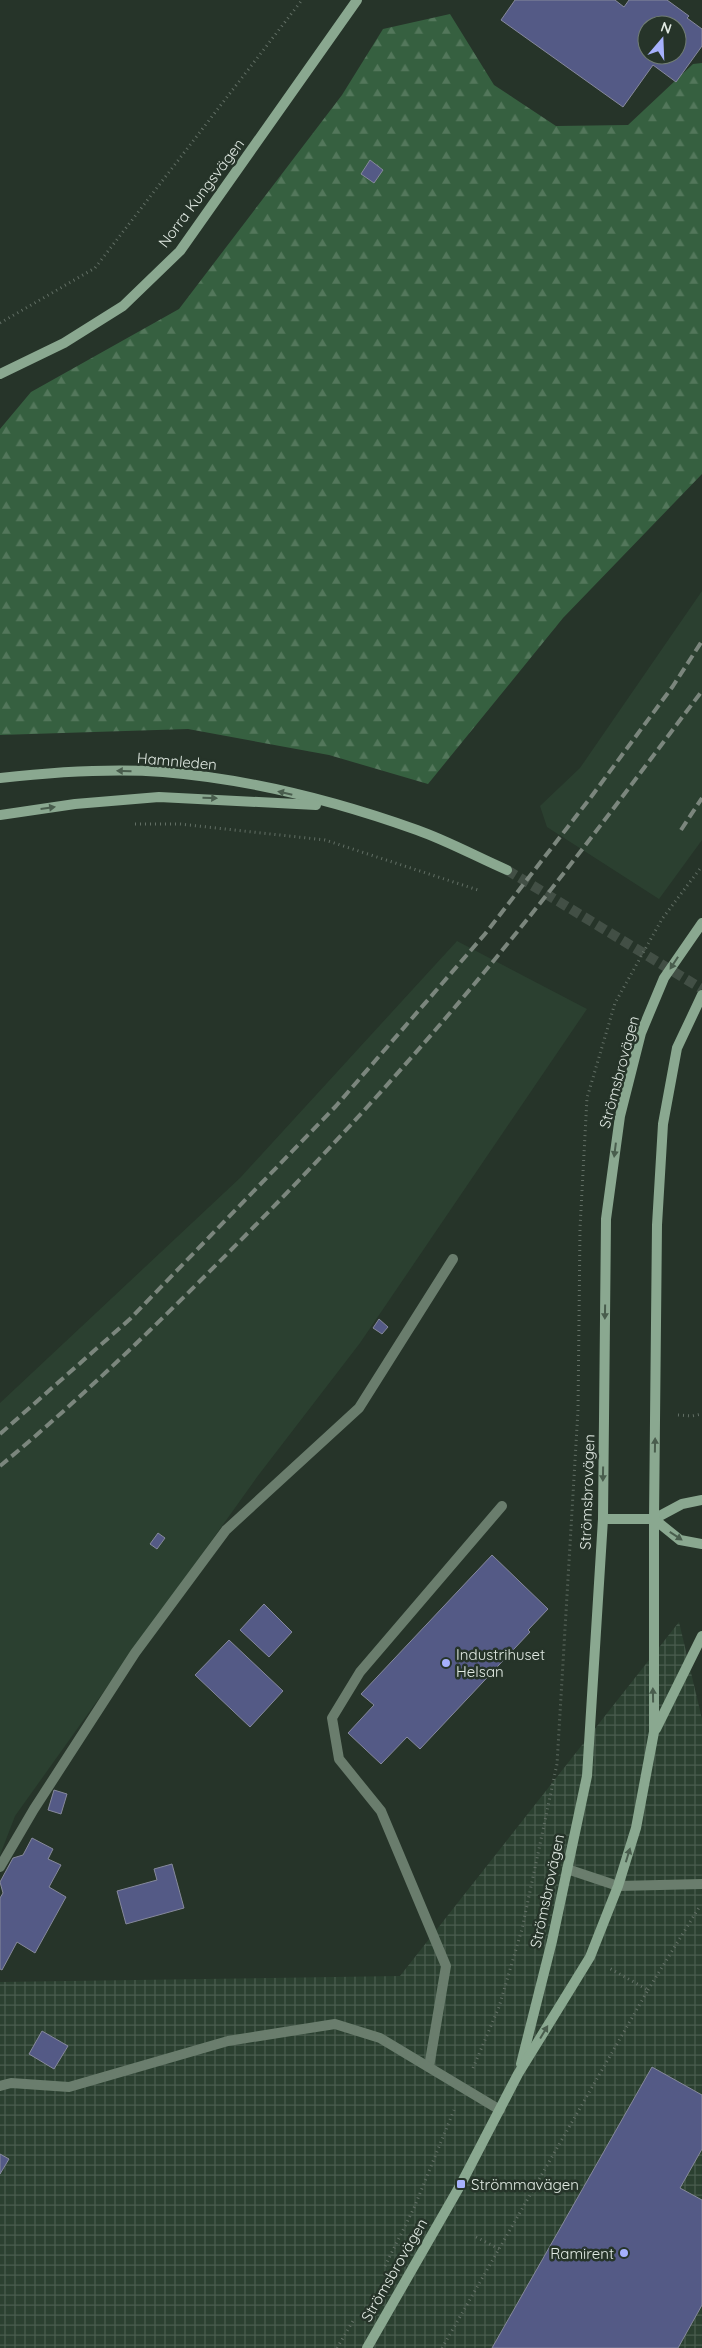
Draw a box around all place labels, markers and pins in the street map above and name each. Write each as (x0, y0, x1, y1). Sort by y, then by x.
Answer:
place label: Industrihuset Helsan (456, 1645, 545, 1681)
marker: Industrihuset Helsan (440, 1657, 452, 1669)
place label: Strömmavägen (471, 2175, 579, 2194)
marker: Strömmavägen (455, 2178, 467, 2190)
place label: Ramirent (550, 2244, 614, 2263)
marker: Ramirent (618, 2247, 630, 2259)

